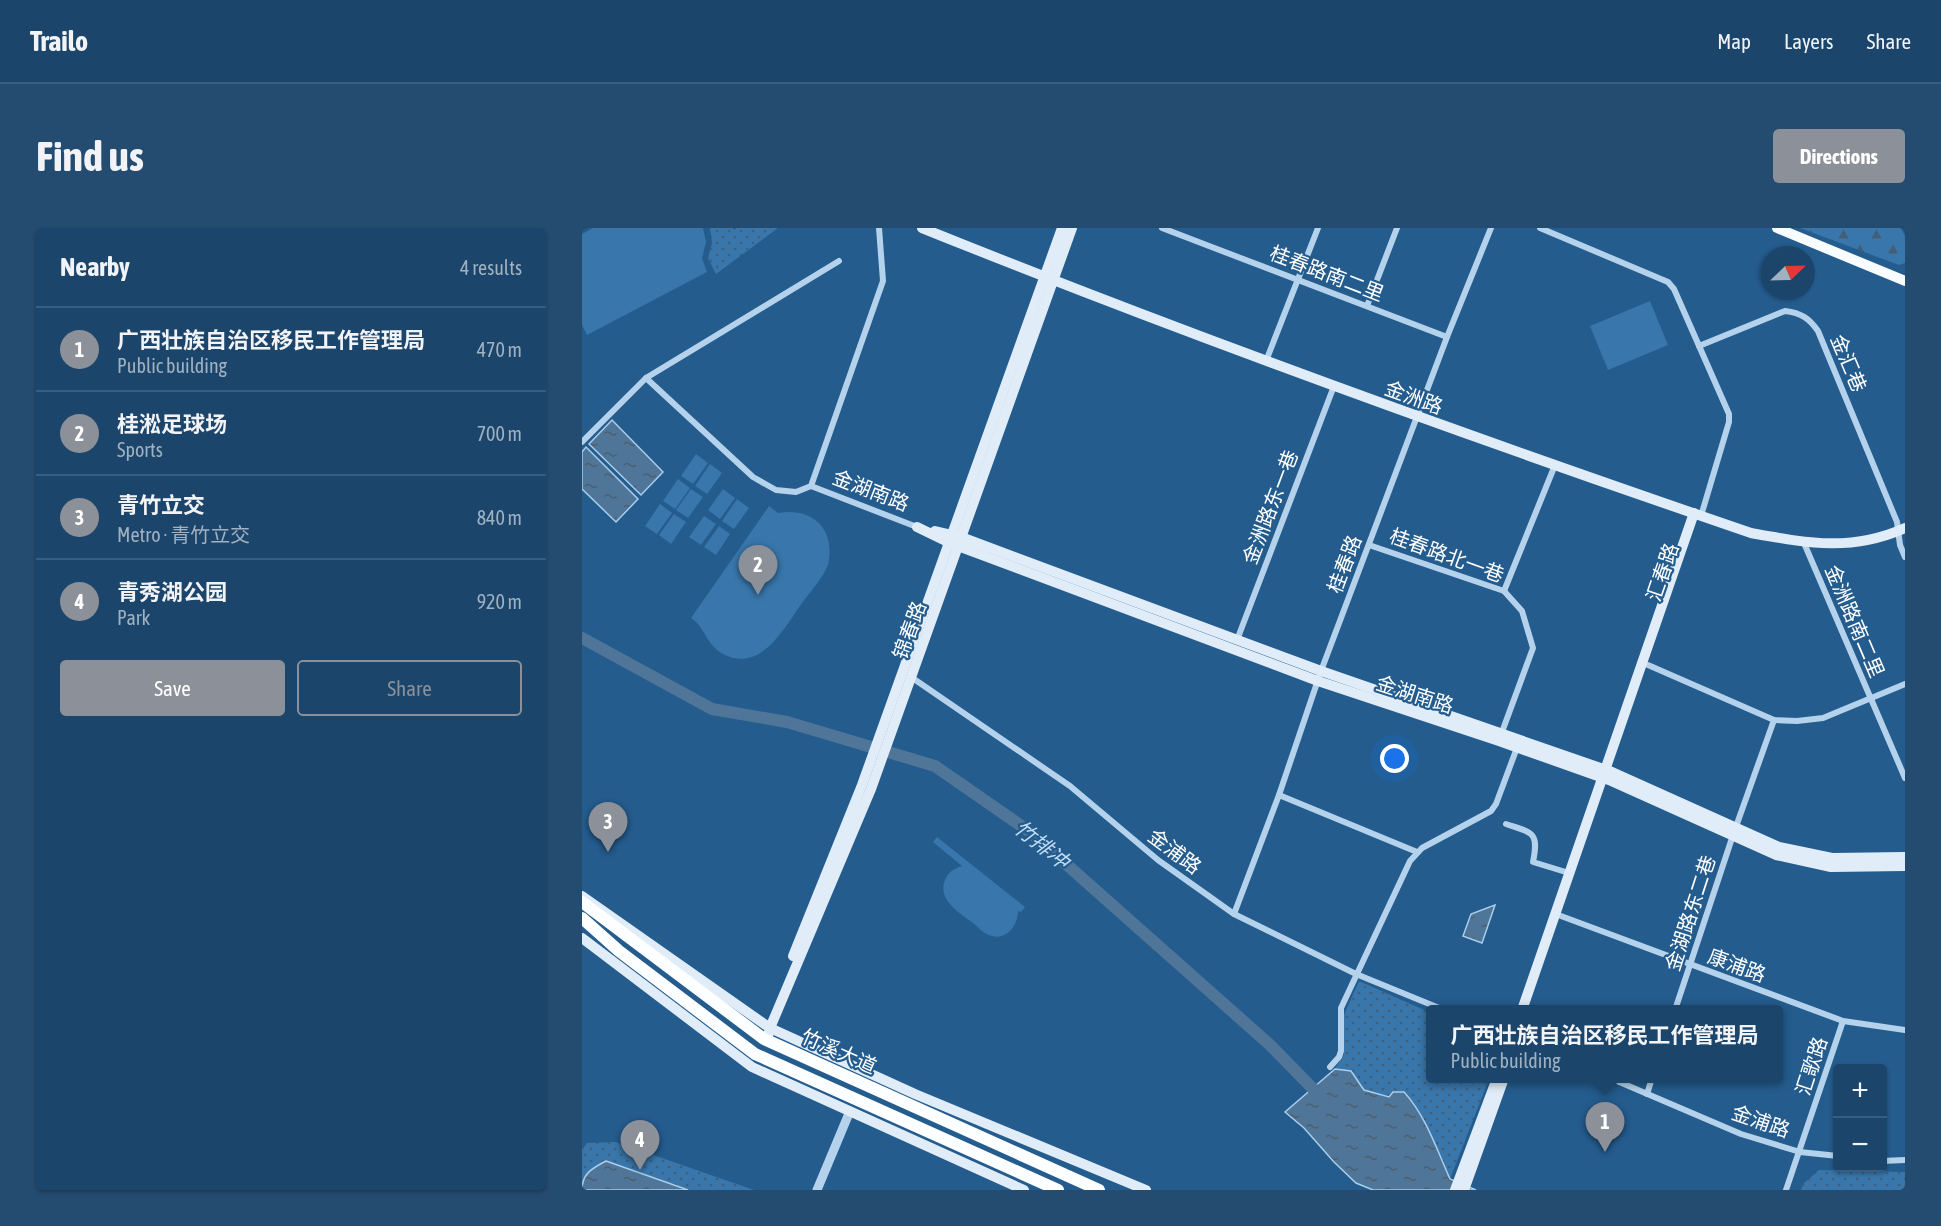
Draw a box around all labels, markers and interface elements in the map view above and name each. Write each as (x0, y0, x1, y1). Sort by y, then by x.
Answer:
text: Trailo (30, 25, 88, 57)
text: Map (1717, 29, 1751, 53)
text: Layers (1784, 29, 1834, 53)
text: Share (1867, 29, 1911, 53)
button: Directions (1773, 129, 1905, 183)
text: Find us (36, 132, 144, 180)
street label: 桂春路南二里 (1267, 241, 1387, 305)
north arrow (1761, 246, 1815, 300)
text: Nearby (60, 252, 130, 282)
text: 4 results (460, 256, 522, 279)
text: 广西壮族自治区移民工作管理局 (117, 327, 425, 353)
street label: 金汇巷 (1827, 331, 1871, 395)
text: 1 (75, 338, 84, 361)
text: 470 m (477, 338, 522, 361)
text: Public building (117, 354, 227, 377)
street label: 金洲路 (1382, 376, 1446, 418)
text: 桂淞足球场 (117, 411, 227, 437)
text: 2 (75, 422, 84, 445)
text: 700 m (477, 422, 522, 445)
text: Sports (117, 438, 163, 461)
street label: 金洲路东一巷 (1238, 447, 1302, 567)
street label: 金湖南路 (830, 465, 912, 515)
text: 青竹立交 (117, 492, 205, 518)
text: 3 (75, 506, 84, 529)
text: 840 m (477, 506, 522, 529)
text: Metro · 青竹立交 (117, 523, 250, 546)
street label: 桂春路北一巷 (1387, 524, 1507, 586)
street label: 桂春路 (1323, 532, 1365, 596)
street label: 汇春路 (1641, 540, 1683, 604)
pin: 2 (738, 546, 777, 595)
street label: 金洲路南二里 (1821, 561, 1889, 681)
text: 青秀湖公园 (117, 579, 227, 605)
text: 4 (75, 590, 84, 613)
text: 920 m (477, 590, 522, 613)
street label: 锦春路 (888, 598, 930, 662)
text: Park (117, 606, 150, 629)
button: Save (60, 660, 285, 716)
button: Share (297, 660, 522, 716)
street label: 金湖南路 (1373, 671, 1457, 717)
your location (1380, 744, 1409, 773)
pin: 3 (588, 802, 628, 852)
water label: 竹排冲 (1010, 815, 1076, 874)
street label: 金浦路 (1144, 824, 1206, 878)
street label: 金湖路东二巷 (1661, 852, 1719, 974)
street label: 康浦路 (1705, 944, 1769, 986)
popup (1426, 1005, 1783, 1083)
text: 广西壮族自治区移民工作管理局 (1450, 1022, 1759, 1048)
street label: 竹溪大道 (798, 1024, 880, 1078)
street label: 汇歌路 (1791, 1034, 1831, 1098)
text: Public building (1450, 1049, 1561, 1072)
map controls (1833, 1064, 1887, 1172)
button: + (1833, 1064, 1887, 1118)
street label: 金浦路 (1729, 1100, 1793, 1142)
pin: 1 (1586, 1102, 1624, 1152)
button: − (1833, 1118, 1887, 1172)
pin: 4 (620, 1120, 660, 1170)

